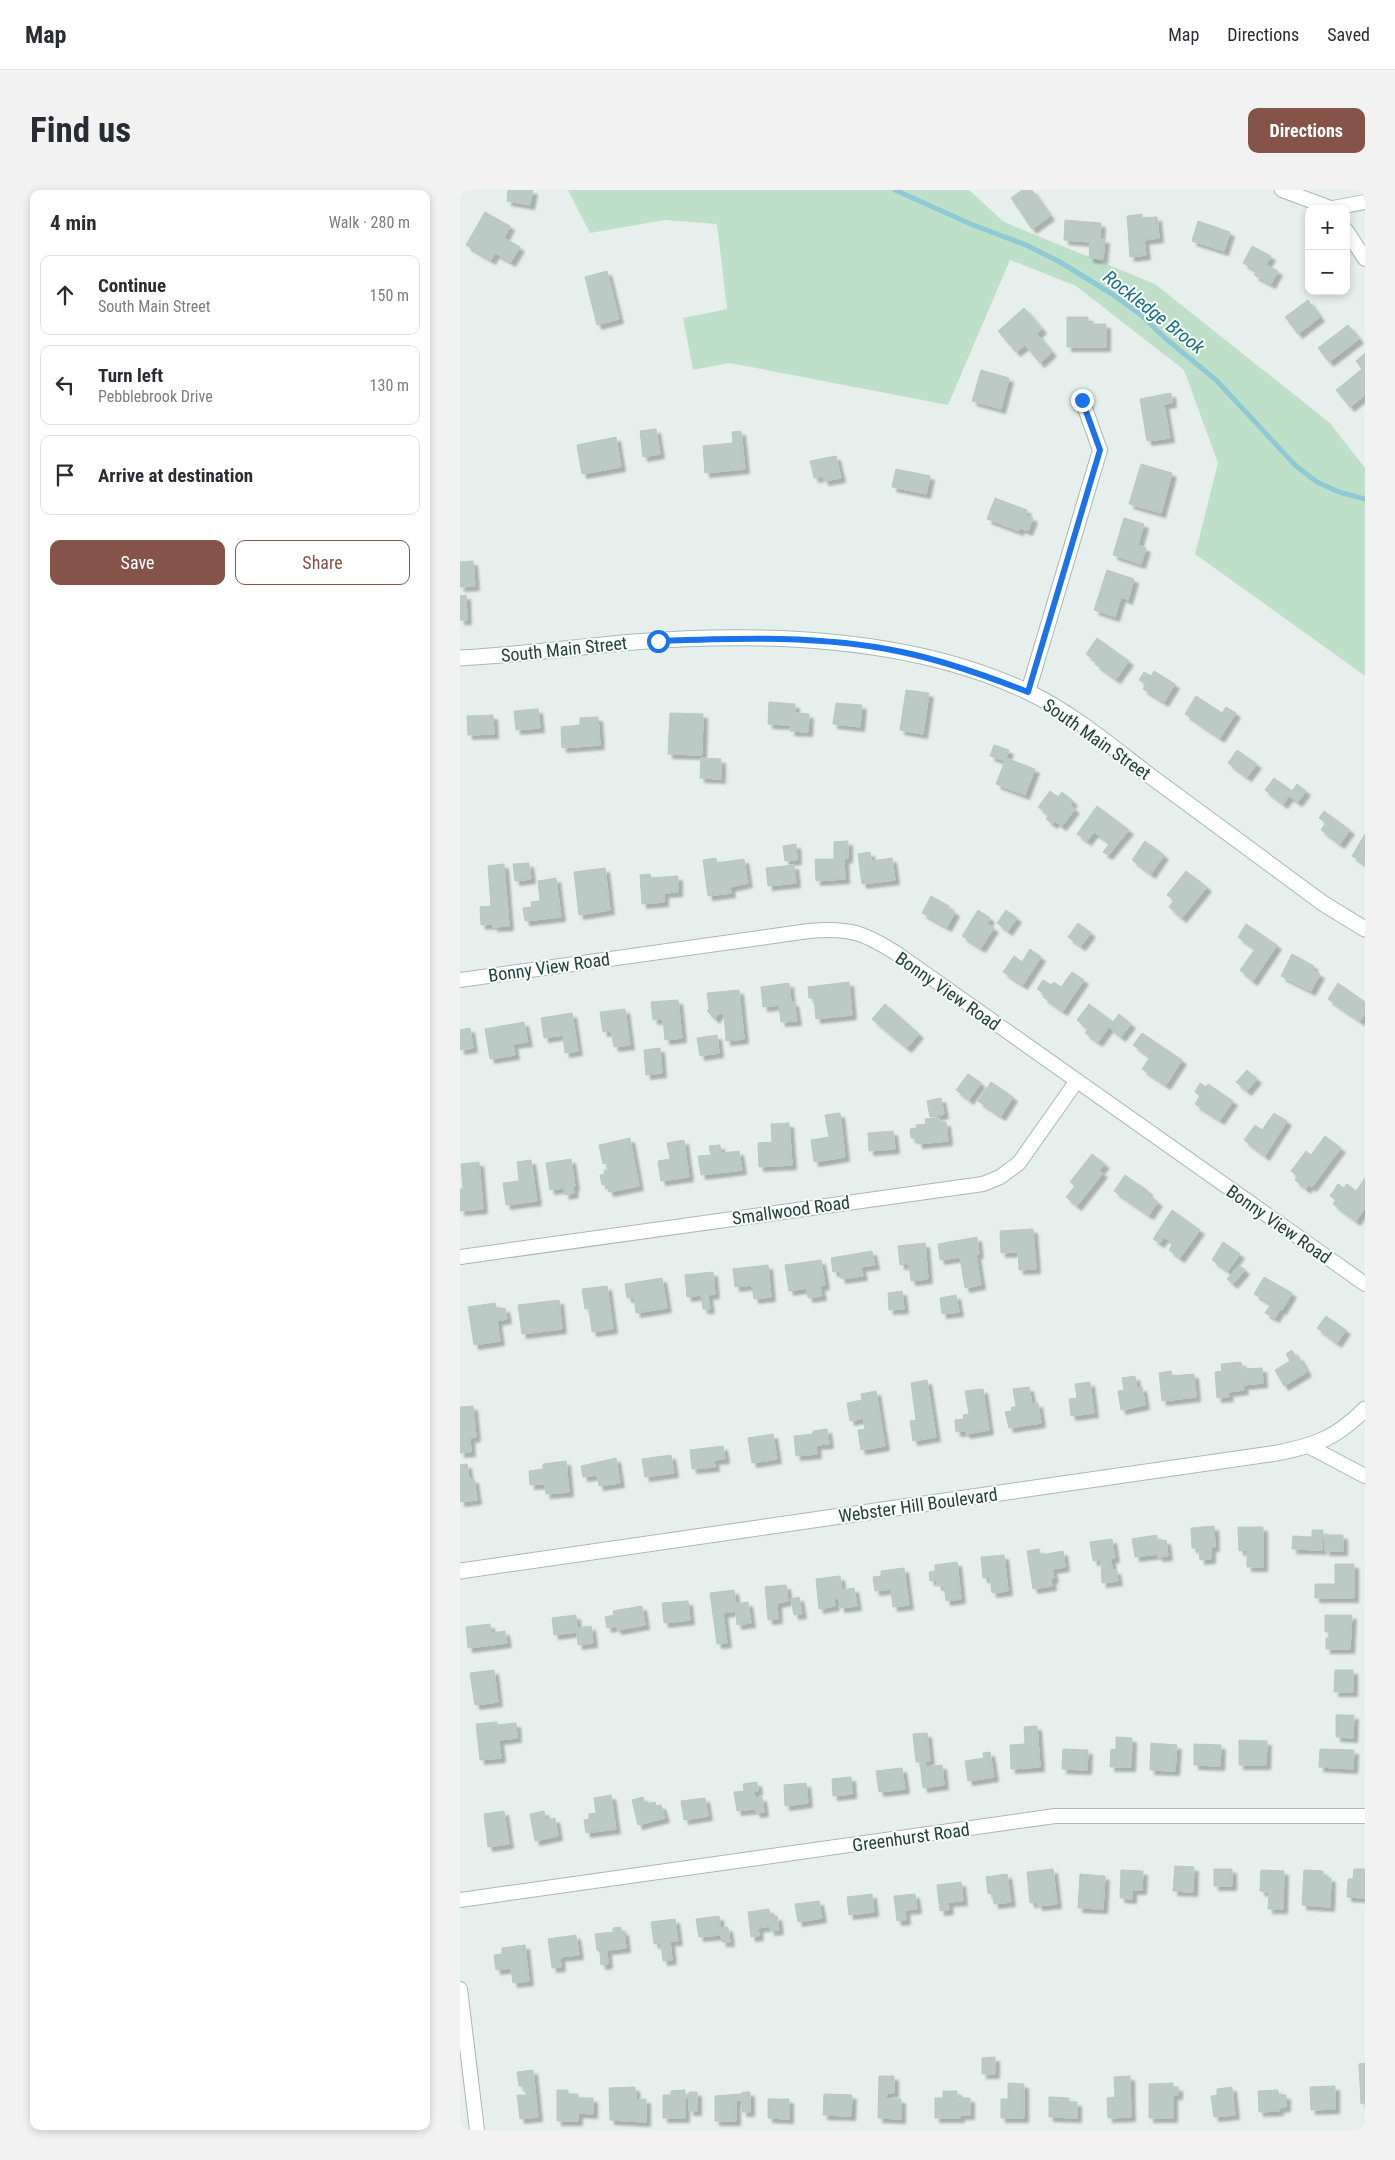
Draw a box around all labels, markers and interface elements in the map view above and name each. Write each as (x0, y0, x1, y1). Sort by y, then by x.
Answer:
text: Map (25, 21, 66, 49)
text: Map (1168, 24, 1199, 45)
text: Directions (1227, 24, 1299, 45)
text: Saved (1327, 24, 1370, 45)
button: Directions (1248, 108, 1365, 153)
text: Find us (30, 110, 131, 151)
map controls (1305, 205, 1350, 295)
button: + (1305, 205, 1350, 250)
text: 4 min (50, 211, 97, 235)
text: Walk · 280 m (329, 213, 410, 232)
button: − (1305, 250, 1350, 295)
water label: Rockledge Brook (1099, 265, 1210, 359)
text: Continue (98, 274, 166, 297)
icon: ahead (51, 281, 79, 309)
text: 150 m (370, 286, 409, 305)
text: South Main Street (98, 297, 211, 316)
text: Turn left (98, 364, 163, 387)
icon: left (51, 371, 79, 399)
text: 130 m (370, 376, 409, 395)
text: Pebblebrook Drive (98, 387, 213, 406)
route end (1071, 389, 1094, 412)
icon: arrive (51, 461, 79, 489)
text: Arrive at destination (98, 464, 253, 487)
button: Save (50, 540, 225, 585)
button: Share (235, 540, 410, 585)
route start (647, 630, 670, 653)
street label: South Main Street (500, 632, 628, 666)
street label: South Main Street (1039, 694, 1155, 784)
street label: Bonny View Road (892, 947, 1004, 1035)
street label: Bonny View Road (487, 948, 611, 986)
street label: Bonny View Road (1223, 1180, 1335, 1268)
street label: Smallwood Road (731, 1191, 851, 1229)
street label: Webster Hill Boulevard (837, 1483, 999, 1527)
street label: Greenhurst Road (851, 1818, 971, 1856)

